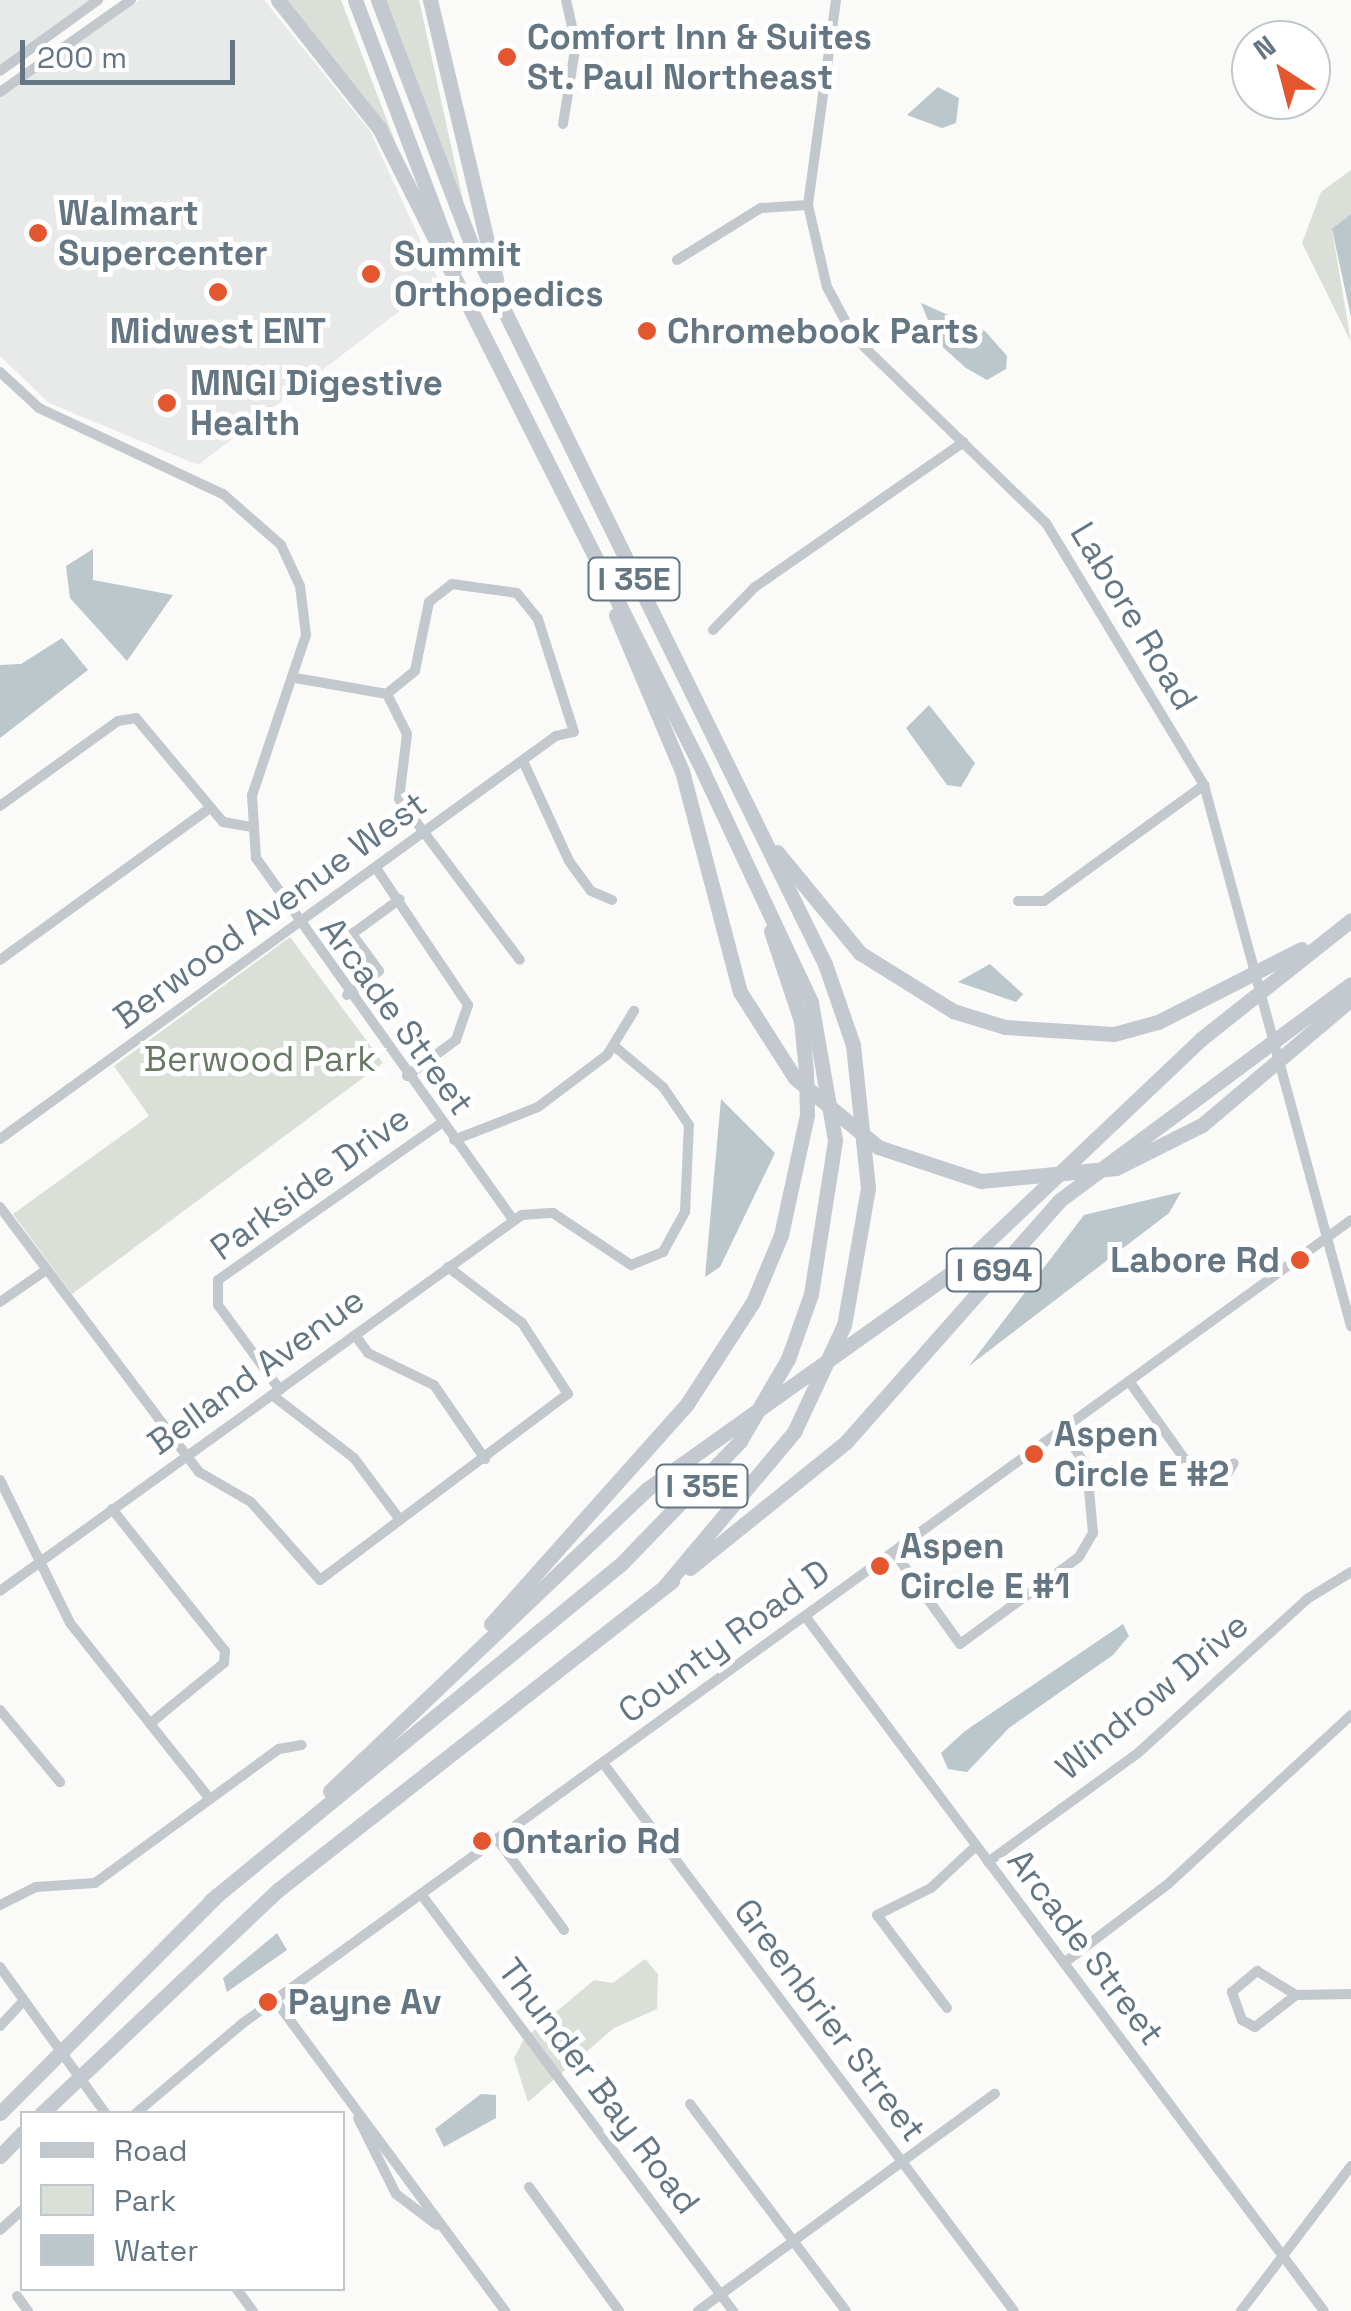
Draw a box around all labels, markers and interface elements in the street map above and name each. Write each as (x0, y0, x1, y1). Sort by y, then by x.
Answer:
place label: Comfort Inn & Suites St. Paul Northeast (527, 16, 872, 98)
scale bar (25, 20, 240, 82)
north arrow (1231, 20, 1331, 120)
text: N (1246, 27, 1283, 67)
text: 200 m (37, 38, 127, 77)
marker: Comfort Inn & Suites St. Paul Northeast (496, 46, 518, 68)
place label: Walmart Supercenter (58, 192, 268, 274)
marker: Walmart Supercenter (27, 222, 49, 244)
place label: Summit Orthopedics (394, 233, 603, 315)
marker: Summit Orthopedics (358, 261, 384, 287)
marker: Midwest ENT (205, 279, 231, 305)
place label: Midwest ENT (110, 310, 326, 352)
place label: Chromebook Parts (667, 310, 979, 352)
marker: Chromebook Parts (636, 320, 658, 342)
place label: MNGI Digestive Health (190, 362, 443, 444)
marker: MNGI Digestive Health (154, 390, 180, 416)
street label: Labore Road (1062, 514, 1206, 718)
road number: I 35E (586, 552, 682, 606)
street label: Berwood Avenue West (105, 782, 435, 1038)
street label: Arcade Street (311, 909, 483, 1123)
park label: Berwood Park (144, 1038, 376, 1080)
street label: Parkside Drive (202, 1097, 418, 1269)
place label: Labore Rd (1110, 1239, 1280, 1281)
road number: I 694 (944, 1243, 1044, 1297)
marker: Labore Rd (1289, 1249, 1311, 1271)
street label: Belland Avenue (139, 1278, 373, 1464)
place label: Aspen Circle E #2 (1054, 1413, 1229, 1495)
marker: Aspen Circle E #2 (1023, 1443, 1045, 1465)
road number: I 35E (654, 1459, 750, 1513)
place label: Aspen Circle E #1 (900, 1525, 1070, 1607)
street label: County Road D (610, 1550, 838, 1732)
marker: Aspen Circle E #1 (869, 1555, 891, 1577)
street label: Windrow Drive (1047, 1603, 1257, 1789)
place label: Ontario Rd (502, 1820, 681, 1862)
marker: Ontario Rd (471, 1830, 493, 1852)
street label: Arcade Street (999, 1841, 1173, 2053)
street label: Greenbrier Street (725, 1890, 935, 2150)
street label: Thunder Bay Road (489, 1950, 709, 2222)
place label: Payne Av (288, 1981, 442, 2023)
marker: Payne Av (257, 1991, 279, 2013)
legend (20, 2111, 345, 2291)
text: Road (114, 2131, 188, 2170)
text: Park (114, 2181, 176, 2220)
text: Water (114, 2231, 199, 2270)

